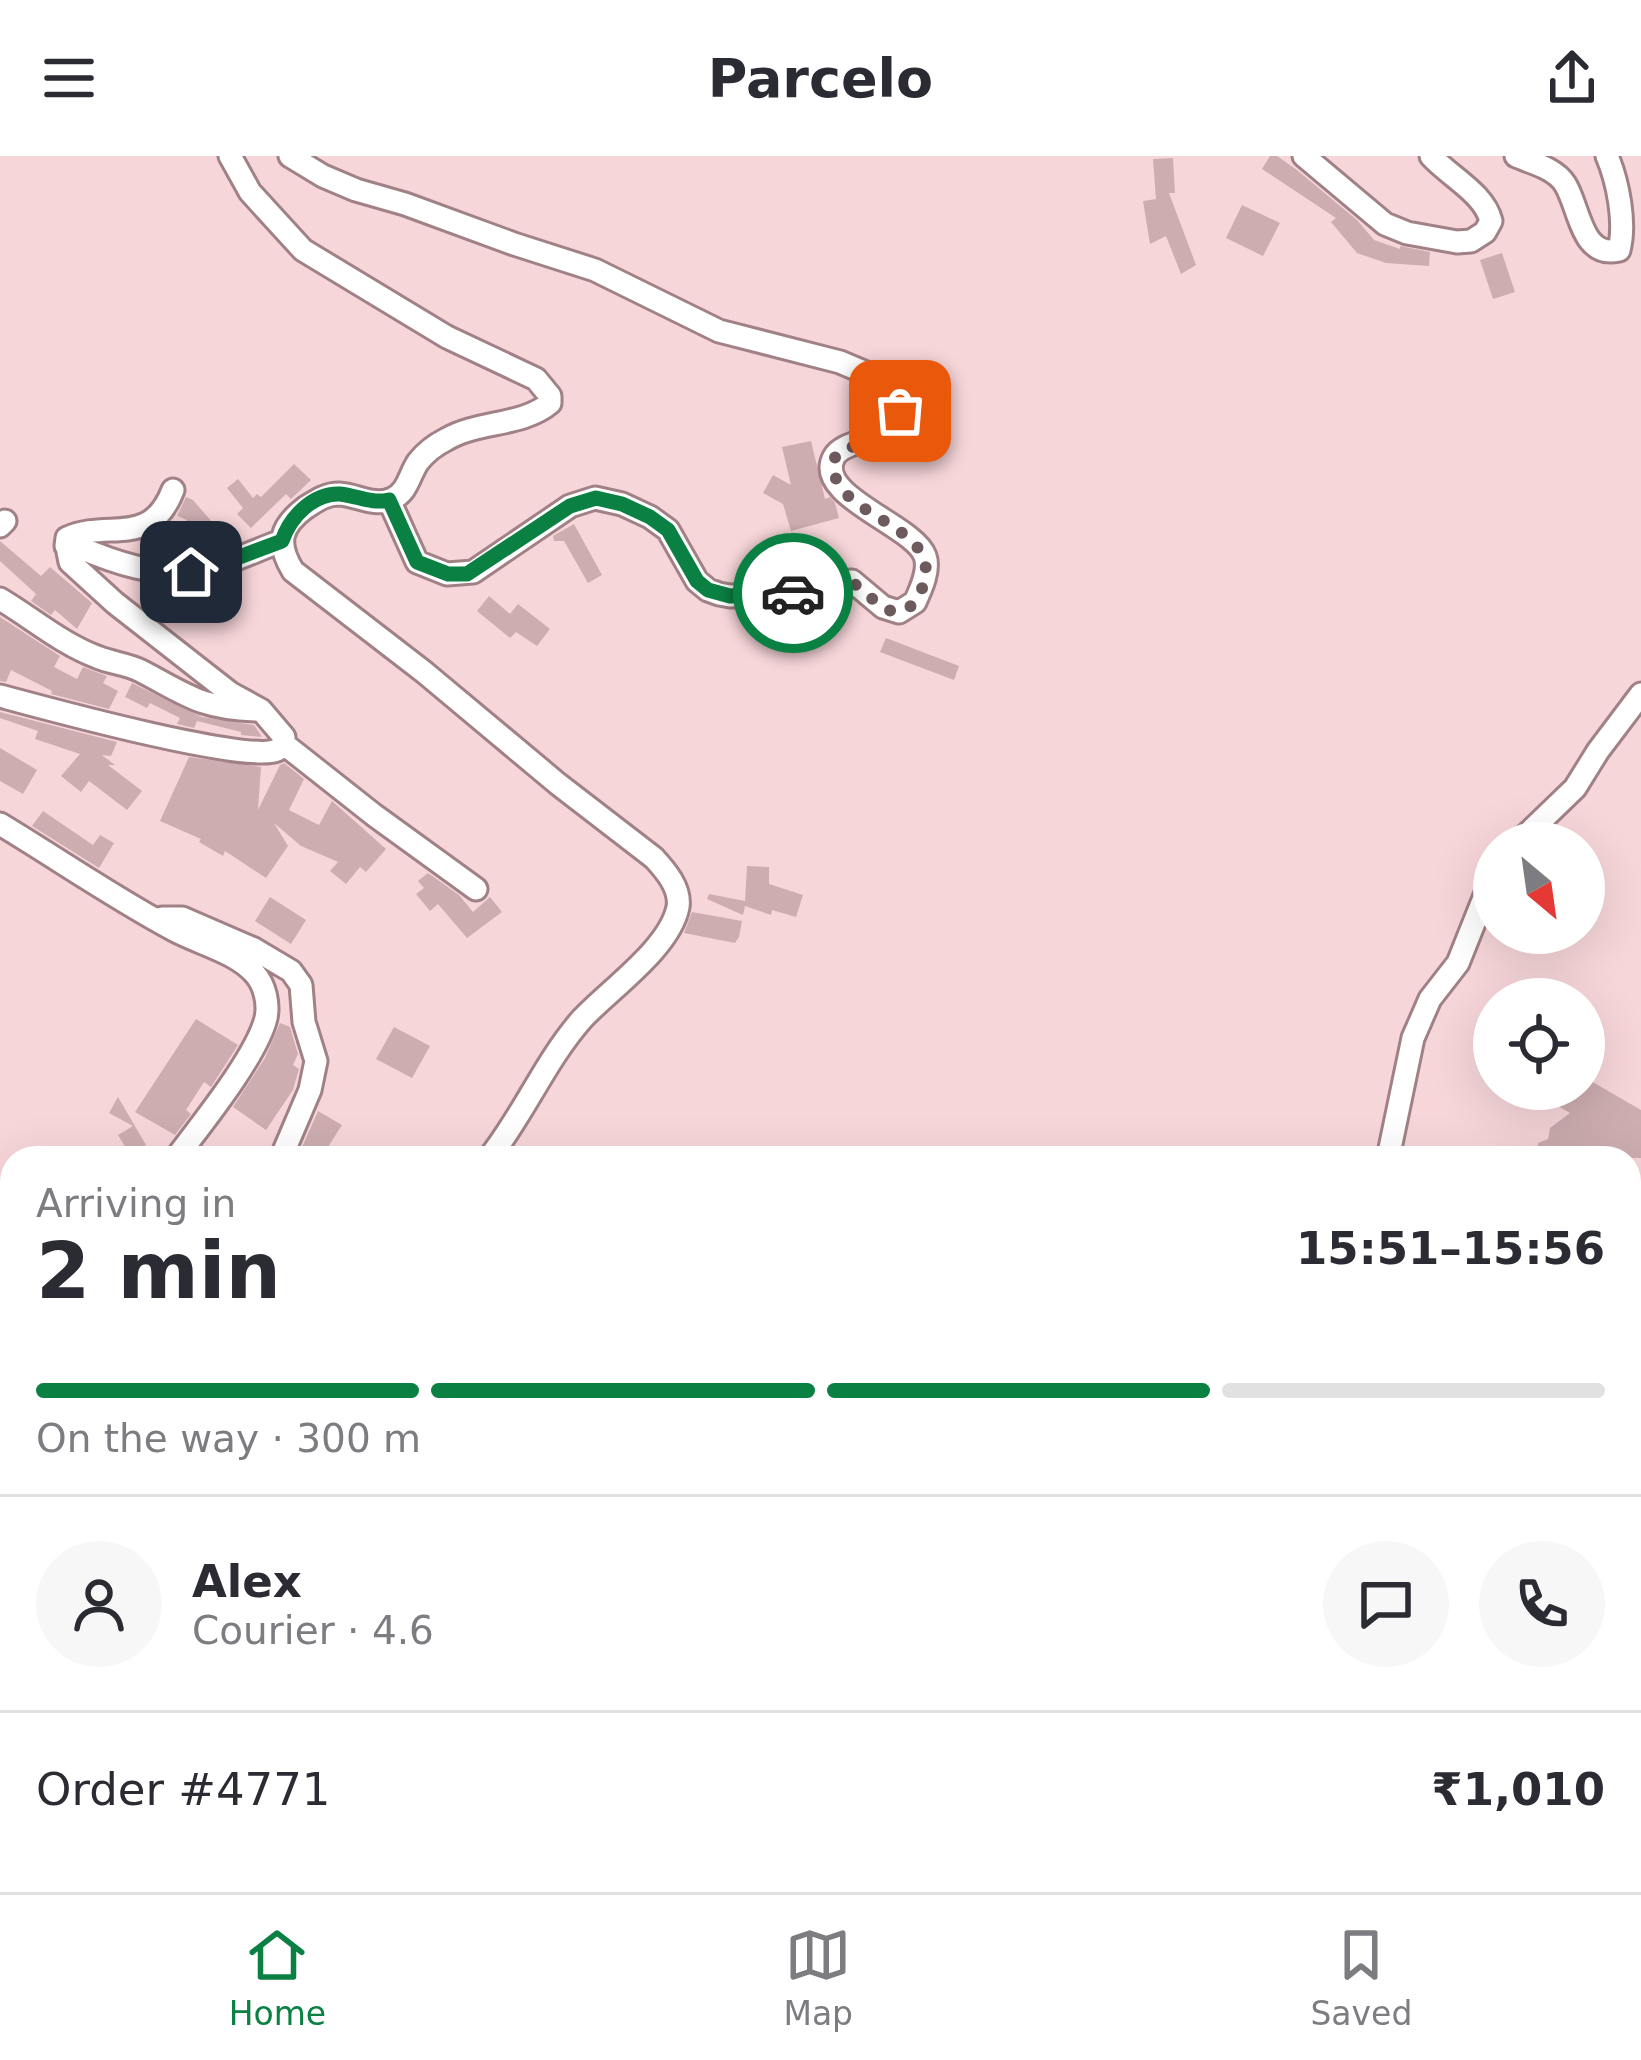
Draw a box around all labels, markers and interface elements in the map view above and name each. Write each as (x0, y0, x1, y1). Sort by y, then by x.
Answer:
icon: menu (36, 45, 102, 111)
icon: share (1539, 45, 1605, 111)
text: Parcelo (708, 47, 933, 110)
pin (849, 360, 951, 462)
icon: bag (867, 378, 933, 444)
pin (140, 521, 242, 623)
courier (733, 533, 853, 653)
icon: home (158, 539, 224, 605)
icon: car (760, 560, 826, 626)
north arrow (1473, 822, 1605, 954)
map controls (1473, 822, 1605, 1110)
button: locate (1473, 978, 1605, 1110)
text: Arriving in (36, 1181, 236, 1226)
text: 15:51–15:56 (1296, 1222, 1605, 1275)
text: 2 min (36, 1226, 281, 1316)
text: On the way · 300 m (36, 1416, 421, 1461)
button: person (36, 1541, 162, 1667)
button: chat (1323, 1541, 1449, 1667)
button: phone (1479, 1541, 1605, 1667)
text: Alex (192, 1555, 302, 1608)
text: Courier · 4.6 (192, 1608, 434, 1653)
text: Order #4771 (36, 1763, 330, 1816)
text: ₹1,010 (1431, 1763, 1605, 1816)
tab: Home (229, 1922, 326, 2033)
tab: Map (783, 1922, 853, 2033)
tab: Saved (1310, 1922, 1412, 2033)

